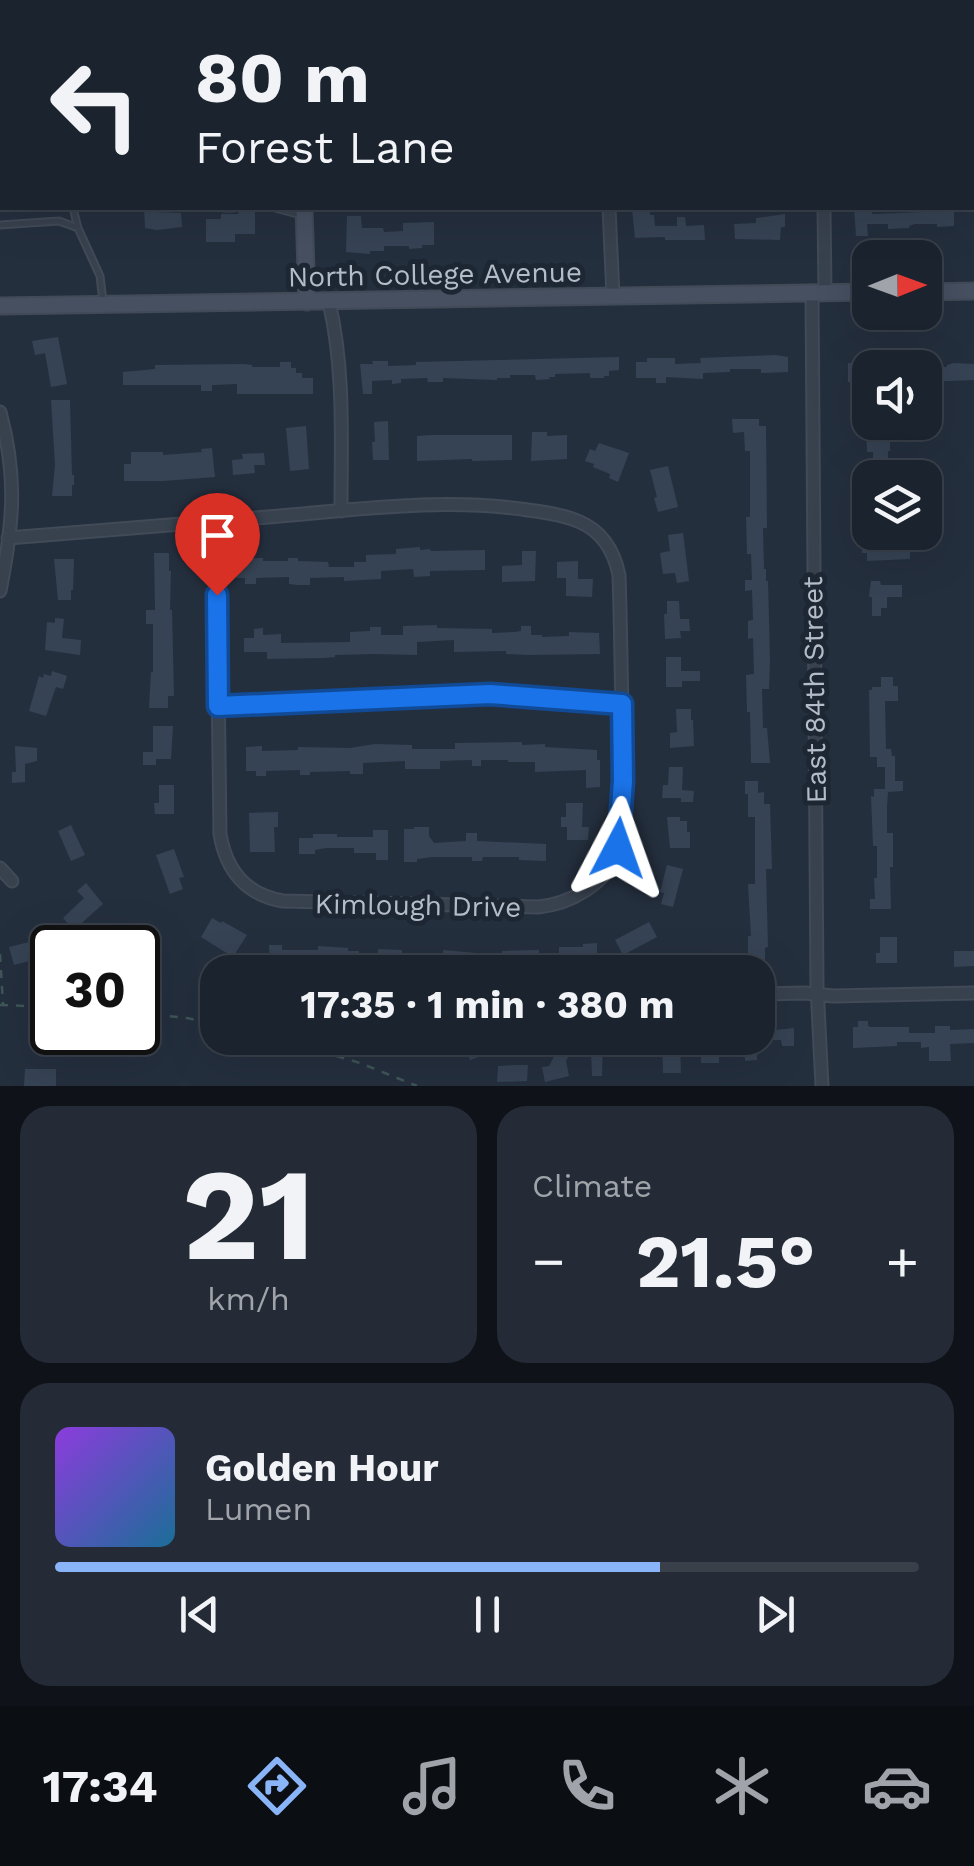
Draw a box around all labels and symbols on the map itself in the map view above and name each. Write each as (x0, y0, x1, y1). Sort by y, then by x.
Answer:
north arrow (852, 240, 942, 330)
street label: North College Avenue (288, 255, 582, 294)
pin (175, 493, 260, 596)
street label: East 84th Street (796, 576, 833, 804)
position arrow (566, 796, 670, 900)
street label: Kimlough Drive (314, 887, 522, 924)
speed limit sign: 30 (30, 925, 160, 1055)

